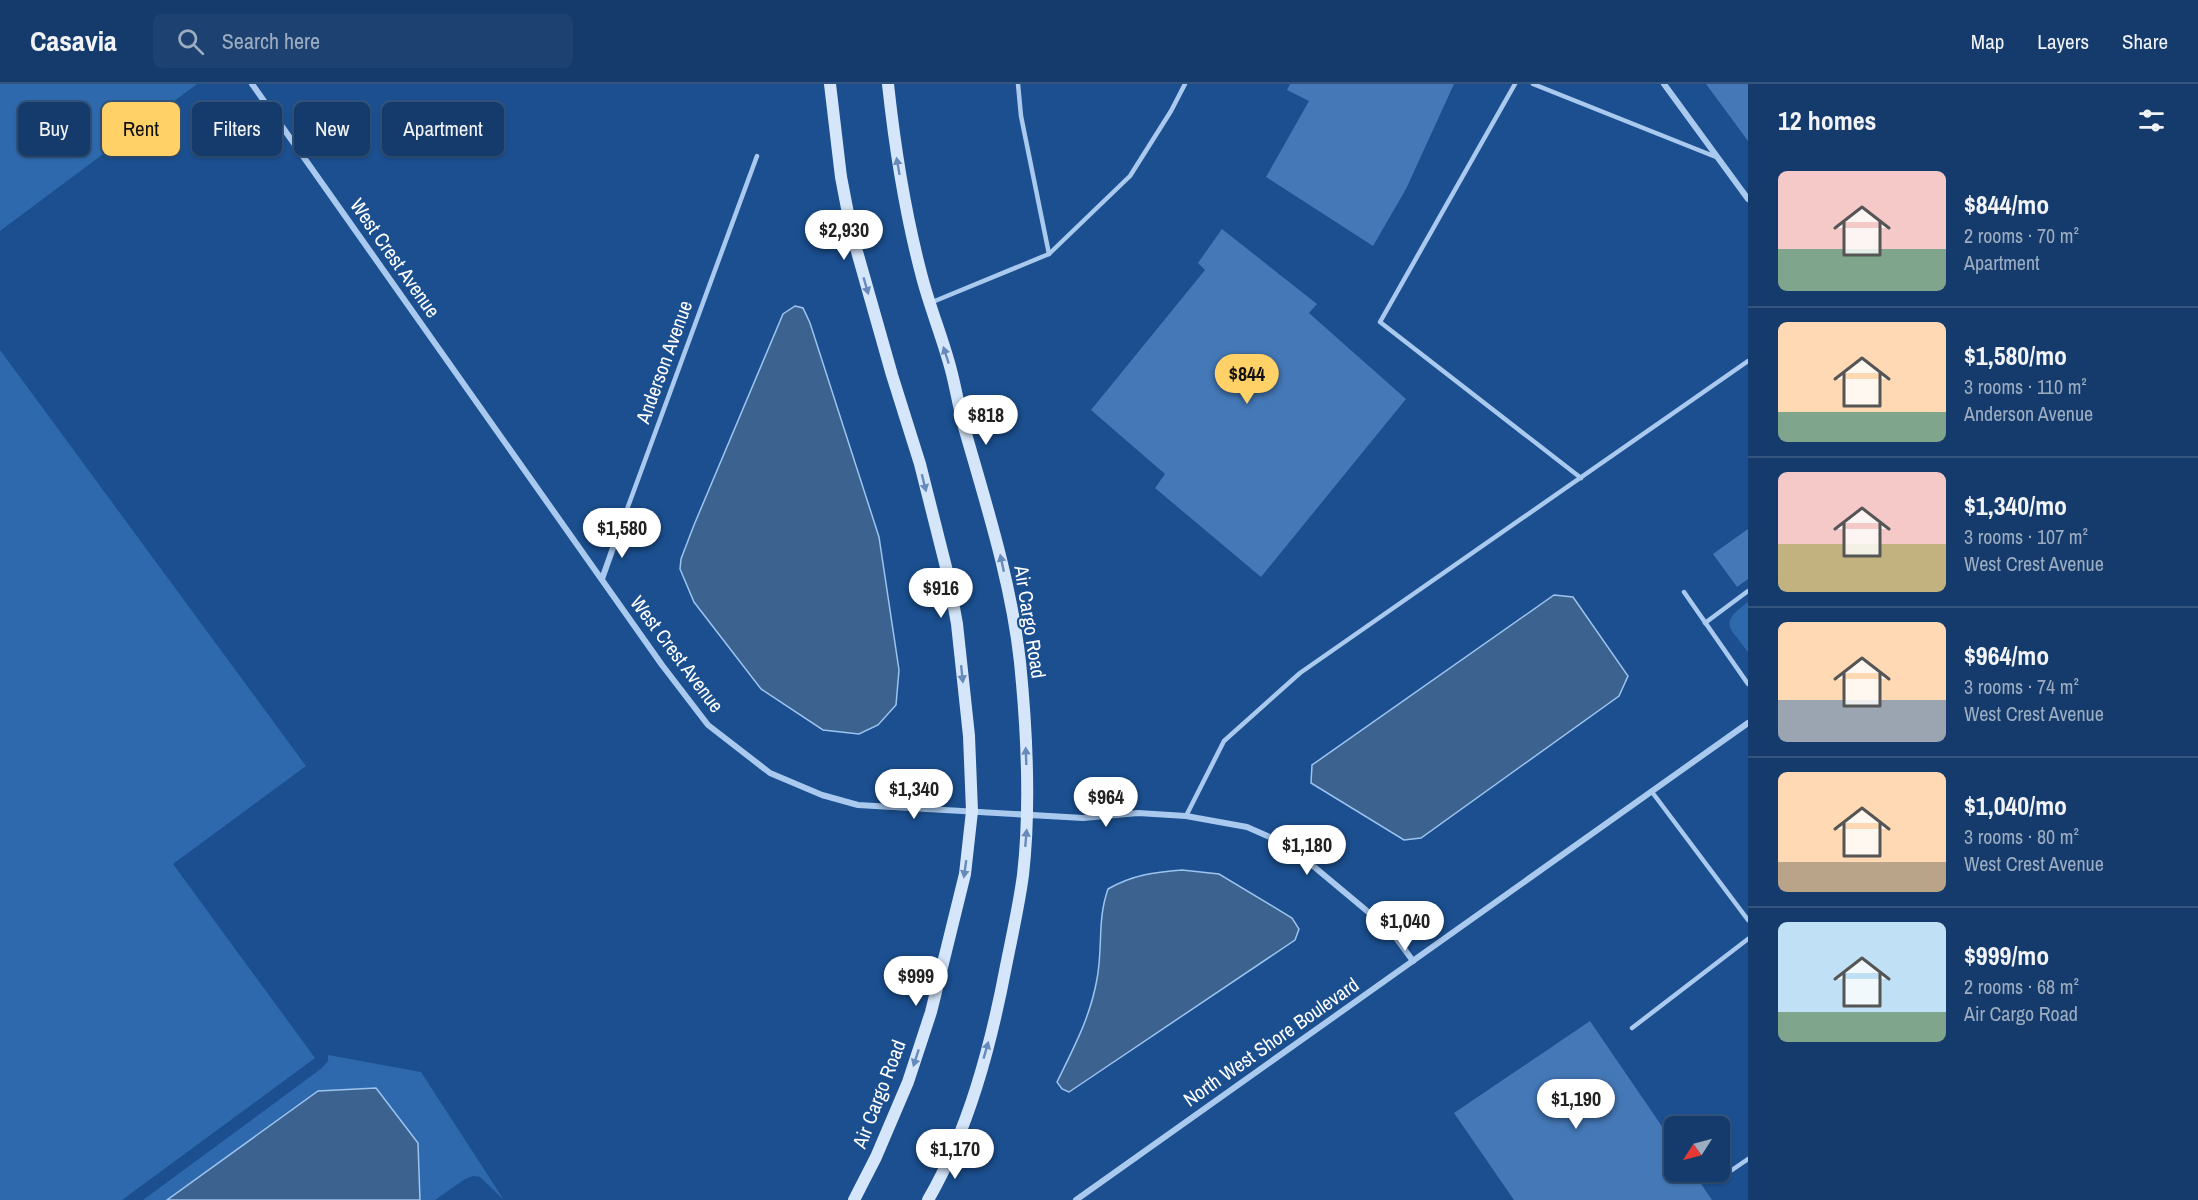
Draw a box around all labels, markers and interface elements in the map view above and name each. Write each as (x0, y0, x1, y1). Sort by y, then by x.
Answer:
search box (153, 14, 573, 68)
text: Casavia (30, 22, 117, 60)
icon: search (174, 25, 207, 58)
text: Search here (222, 26, 320, 56)
text: Map (1971, 27, 2004, 56)
text: Layers (2037, 27, 2089, 56)
text: Share (2122, 27, 2168, 56)
chip: Buy (18, 102, 90, 156)
chip: Rent (102, 102, 180, 156)
chip: Filters (192, 102, 282, 156)
chip: New (294, 102, 370, 156)
chip: Apartment (382, 102, 504, 156)
text: 12 homes (1778, 103, 1876, 138)
icon: filters (2135, 104, 2168, 137)
one-way arrow (893, 156, 902, 175)
text: $844/mo (1964, 187, 2049, 222)
street label: West Crest Avenue (344, 193, 447, 323)
icon: home (1826, 195, 1898, 267)
pin: $2,930 (795, 210, 893, 261)
text: $2,930 (819, 216, 869, 243)
text: 2 rooms · 70 m² (1964, 222, 2079, 249)
text: Apartment (1964, 249, 2040, 276)
one-way arrow (862, 277, 872, 295)
street label: Anderson Avenue (628, 297, 698, 428)
text: $1,580/mo (1964, 338, 2067, 373)
one-way arrow (941, 346, 950, 364)
icon: home (1826, 346, 1898, 418)
pin: $844 (1211, 354, 1283, 405)
text: $844 (1229, 360, 1265, 387)
text: 3 rooms · 110 m² (1964, 373, 2087, 400)
pin: $818 (950, 395, 1022, 446)
text: Anderson Avenue (1964, 400, 2093, 427)
text: $818 (968, 401, 1004, 428)
one-way arrow (920, 474, 930, 493)
text: $1,340/mo (1964, 488, 2067, 523)
icon: home (1826, 496, 1898, 568)
pin: $1,580 (573, 508, 671, 559)
text: $1,580 (597, 514, 647, 541)
text: 3 rooms · 107 m² (1964, 523, 2088, 550)
text: West Crest Avenue (1964, 550, 2104, 577)
one-way arrow (996, 554, 1006, 573)
street label: Air Cargo Road (1008, 563, 1053, 680)
pin: $916 (905, 568, 977, 619)
text: $916 (923, 574, 959, 601)
street label: West Crest Avenue (625, 590, 730, 718)
text: $964/mo (1964, 638, 2049, 673)
icon: home (1826, 646, 1898, 718)
one-way arrow (957, 665, 967, 684)
text: 3 rooms · 74 m² (1964, 673, 2079, 700)
text: West Crest Avenue (1964, 700, 2104, 727)
one-way arrow (1021, 747, 1030, 766)
pin: $1,340 (865, 769, 963, 820)
text: $1,340 (889, 775, 939, 802)
pin: $964 (1070, 777, 1142, 828)
text: $964 (1088, 783, 1124, 810)
text: $1,040/mo (1964, 788, 2067, 823)
icon: home (1826, 796, 1898, 868)
text: 3 rooms · 80 m² (1964, 823, 2079, 850)
pin: $1,180 (1258, 825, 1356, 876)
one-way arrow (1021, 829, 1030, 848)
text: $1,180 (1282, 831, 1332, 858)
text: West Crest Avenue (1964, 850, 2104, 877)
one-way arrow (961, 860, 970, 879)
pin: $1,040 (1356, 901, 1454, 952)
text: $1,040 (1380, 907, 1430, 934)
text: $999/mo (1964, 938, 2049, 973)
icon: home (1826, 946, 1898, 1018)
pin: $999 (880, 956, 952, 1007)
text: $999 (898, 962, 934, 989)
street label: North West Shore Boulevard (1178, 971, 1364, 1112)
text: 2 rooms · 68 m² (1964, 973, 2079, 1000)
text: Air Cargo Road (1964, 1000, 2078, 1027)
street label: Air Cargo Road (845, 1036, 912, 1153)
one-way arrow (982, 1041, 992, 1060)
one-way arrow (911, 1049, 920, 1067)
pin: $1,190 (1527, 1079, 1625, 1130)
text: $1,190 (1551, 1085, 1601, 1112)
north arrow (1664, 1116, 1730, 1182)
map controls (1664, 1116, 1730, 1182)
pin: $1,170 (906, 1129, 1004, 1180)
text: $1,170 (930, 1135, 980, 1162)

